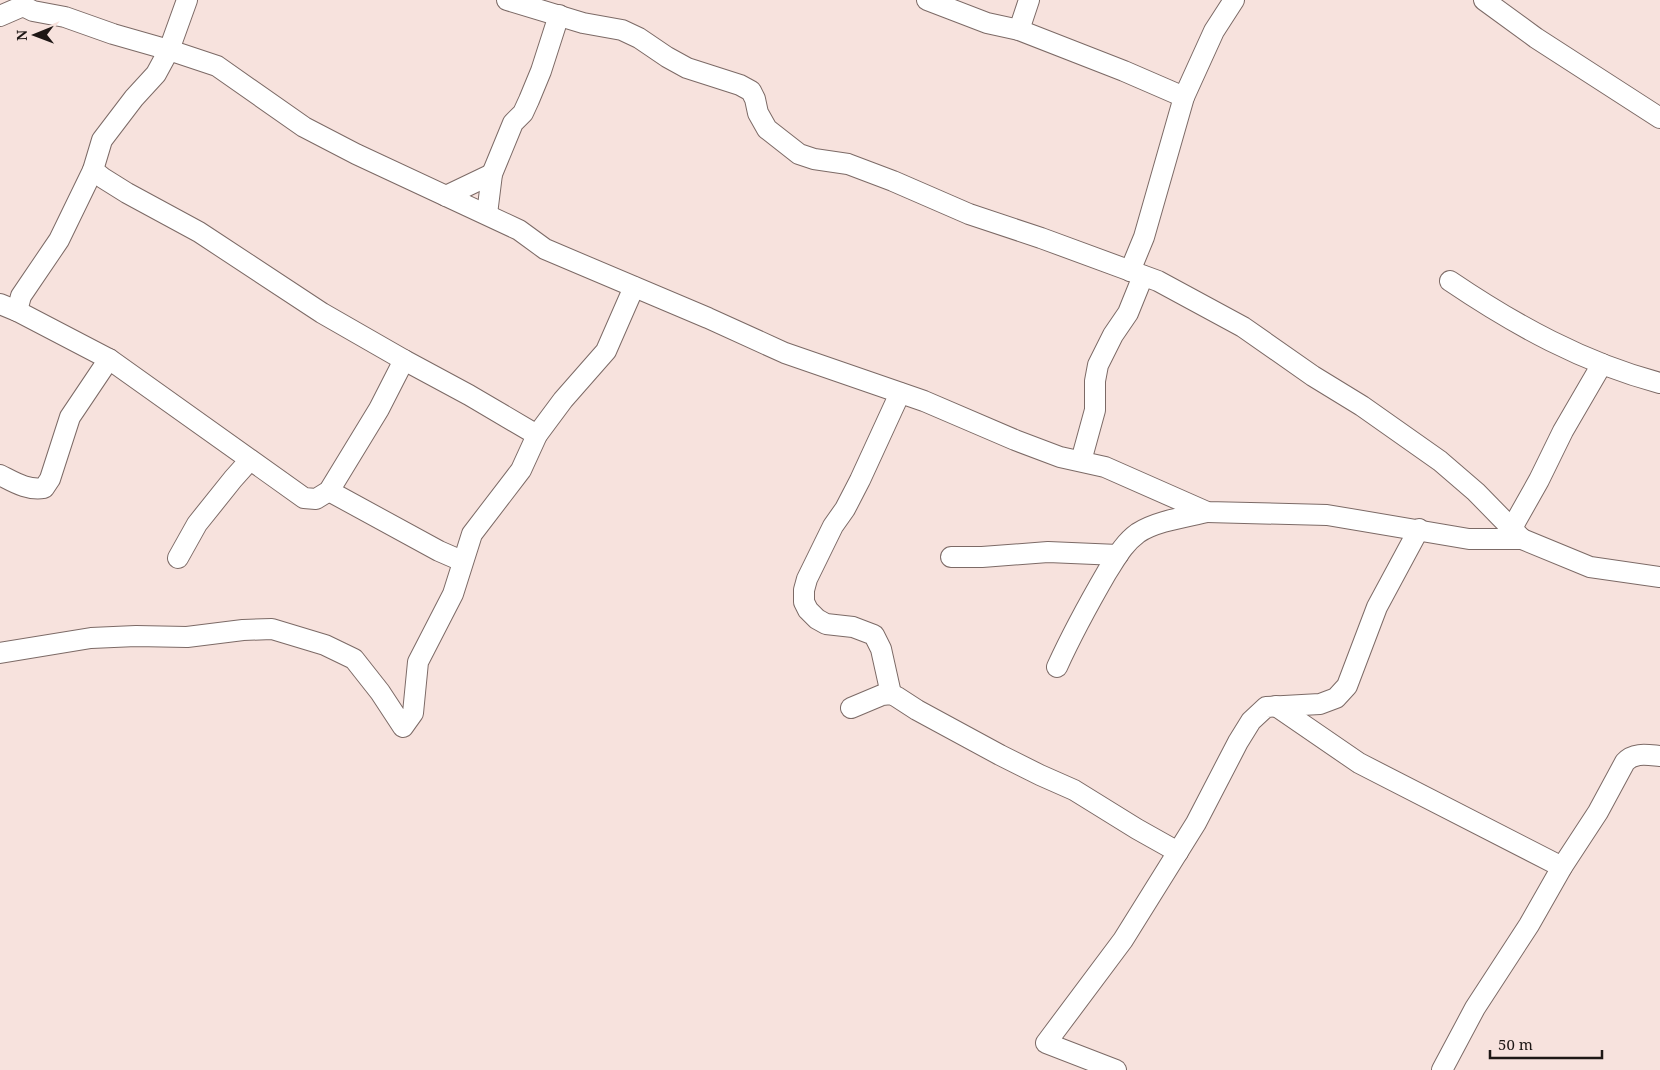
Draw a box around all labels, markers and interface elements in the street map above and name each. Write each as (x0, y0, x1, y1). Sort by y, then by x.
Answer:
north arrow (10, 10, 60, 60)
text: N (12, 30, 31, 41)
scale bar (1490, 1028, 1602, 1060)
text: 50 m (1498, 1034, 1533, 1054)

